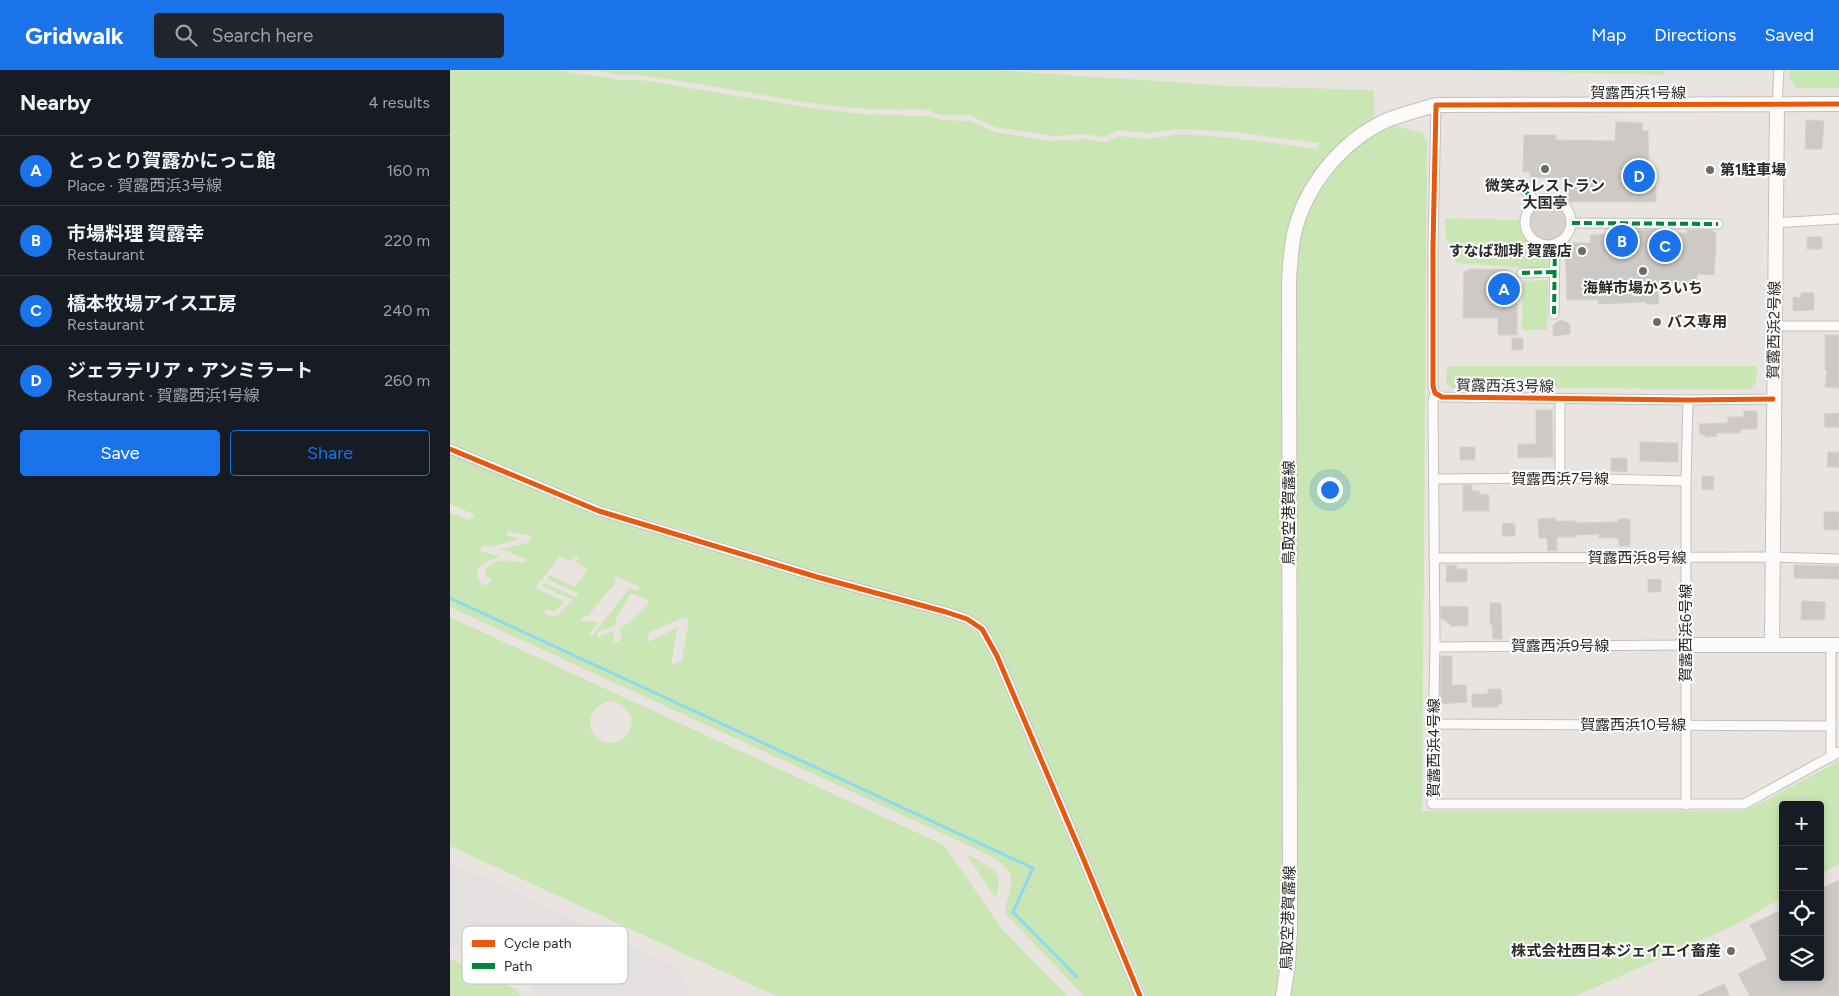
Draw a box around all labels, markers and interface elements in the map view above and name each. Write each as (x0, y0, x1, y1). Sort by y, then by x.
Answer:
search box (154, 13, 504, 58)
text: Gridwalk (25, 21, 124, 50)
icon: search (172, 21, 200, 49)
text: Search here (212, 24, 313, 47)
text: Map (1591, 24, 1626, 46)
text: Directions (1654, 24, 1736, 46)
text: Saved (1764, 24, 1814, 46)
street label: 賀露西浜1号線 (1590, 84, 1686, 102)
text: Nearby (20, 90, 91, 115)
text: 4 results (369, 93, 430, 112)
text: とっとり賀露かにっこ館 (67, 149, 275, 172)
pin: D (1623, 157, 1655, 195)
text: A (30, 161, 42, 180)
text: 160 m (387, 161, 430, 180)
place label: 第1駐車場 (1720, 161, 1786, 179)
marker: 微笑みレストラン 大国亭 (1539, 163, 1551, 175)
marker: 第1駐車場 (1704, 164, 1716, 176)
text: Place · 賀露西浜3号線 (67, 176, 222, 195)
place label: 微笑みレストラン 大国亭 (1485, 177, 1605, 212)
text: 市場料理 賀露幸 (67, 222, 205, 245)
pin: B (1606, 222, 1638, 260)
pin: C (1649, 227, 1681, 265)
text: B (31, 231, 41, 250)
text: 220 m (384, 231, 430, 250)
place label: すなば珈琲 賀露店 (1448, 242, 1572, 260)
text: Restaurant (67, 245, 145, 264)
marker: すなば珈琲 賀露店 (1576, 245, 1588, 257)
marker: 海鮮市場かろいち (1637, 265, 1649, 277)
pin: A (1488, 270, 1520, 308)
place label: 海鮮市場かろいち (1583, 279, 1703, 297)
street label: 賀露西浜2号線 (1764, 281, 1784, 379)
text: 橋本牧場アイス工房 (67, 292, 236, 315)
text: C (30, 301, 42, 320)
text: 240 m (383, 301, 430, 320)
place label: バス専用 (1667, 313, 1727, 331)
text: Restaurant (67, 315, 145, 334)
marker: バス専用 (1651, 316, 1663, 328)
text: ジェラテリア・アンミラート (67, 359, 313, 382)
text: D (30, 371, 42, 390)
text: 260 m (384, 371, 430, 390)
street label: 賀露西浜3号線 (1456, 376, 1554, 396)
text: Restaurant · 賀露西浜1号線 (67, 386, 259, 405)
button: Save (20, 430, 220, 476)
button: Share (230, 430, 430, 476)
street label: 鳥取空港賀露線 (1280, 460, 1298, 566)
street label: 賀露西浜7号線 (1511, 470, 1609, 488)
your location (1317, 477, 1343, 503)
street label: 賀露西浜8号線 (1587, 549, 1687, 567)
street label: 賀露西浜6号線 (1677, 584, 1695, 682)
street label: 賀露西浜9号線 (1511, 637, 1609, 655)
street label: 賀露西浜4号線 (1425, 698, 1443, 798)
street label: 賀露西浜10号線 (1580, 716, 1686, 734)
map controls (1779, 801, 1824, 981)
button: + (1779, 801, 1824, 846)
button: − (1779, 846, 1824, 891)
street label: 鳥取空港賀露線 (1277, 865, 1299, 971)
button: locate (1779, 891, 1824, 936)
legend (462, 926, 628, 984)
text: Cycle path (504, 935, 572, 952)
button: layers (1779, 936, 1824, 981)
place label: 株式会社西日本ジェイエイ畜産 (1511, 942, 1721, 960)
marker: 株式会社西日本ジェイエイ畜産 (1725, 945, 1737, 957)
text: Path (504, 958, 532, 975)

